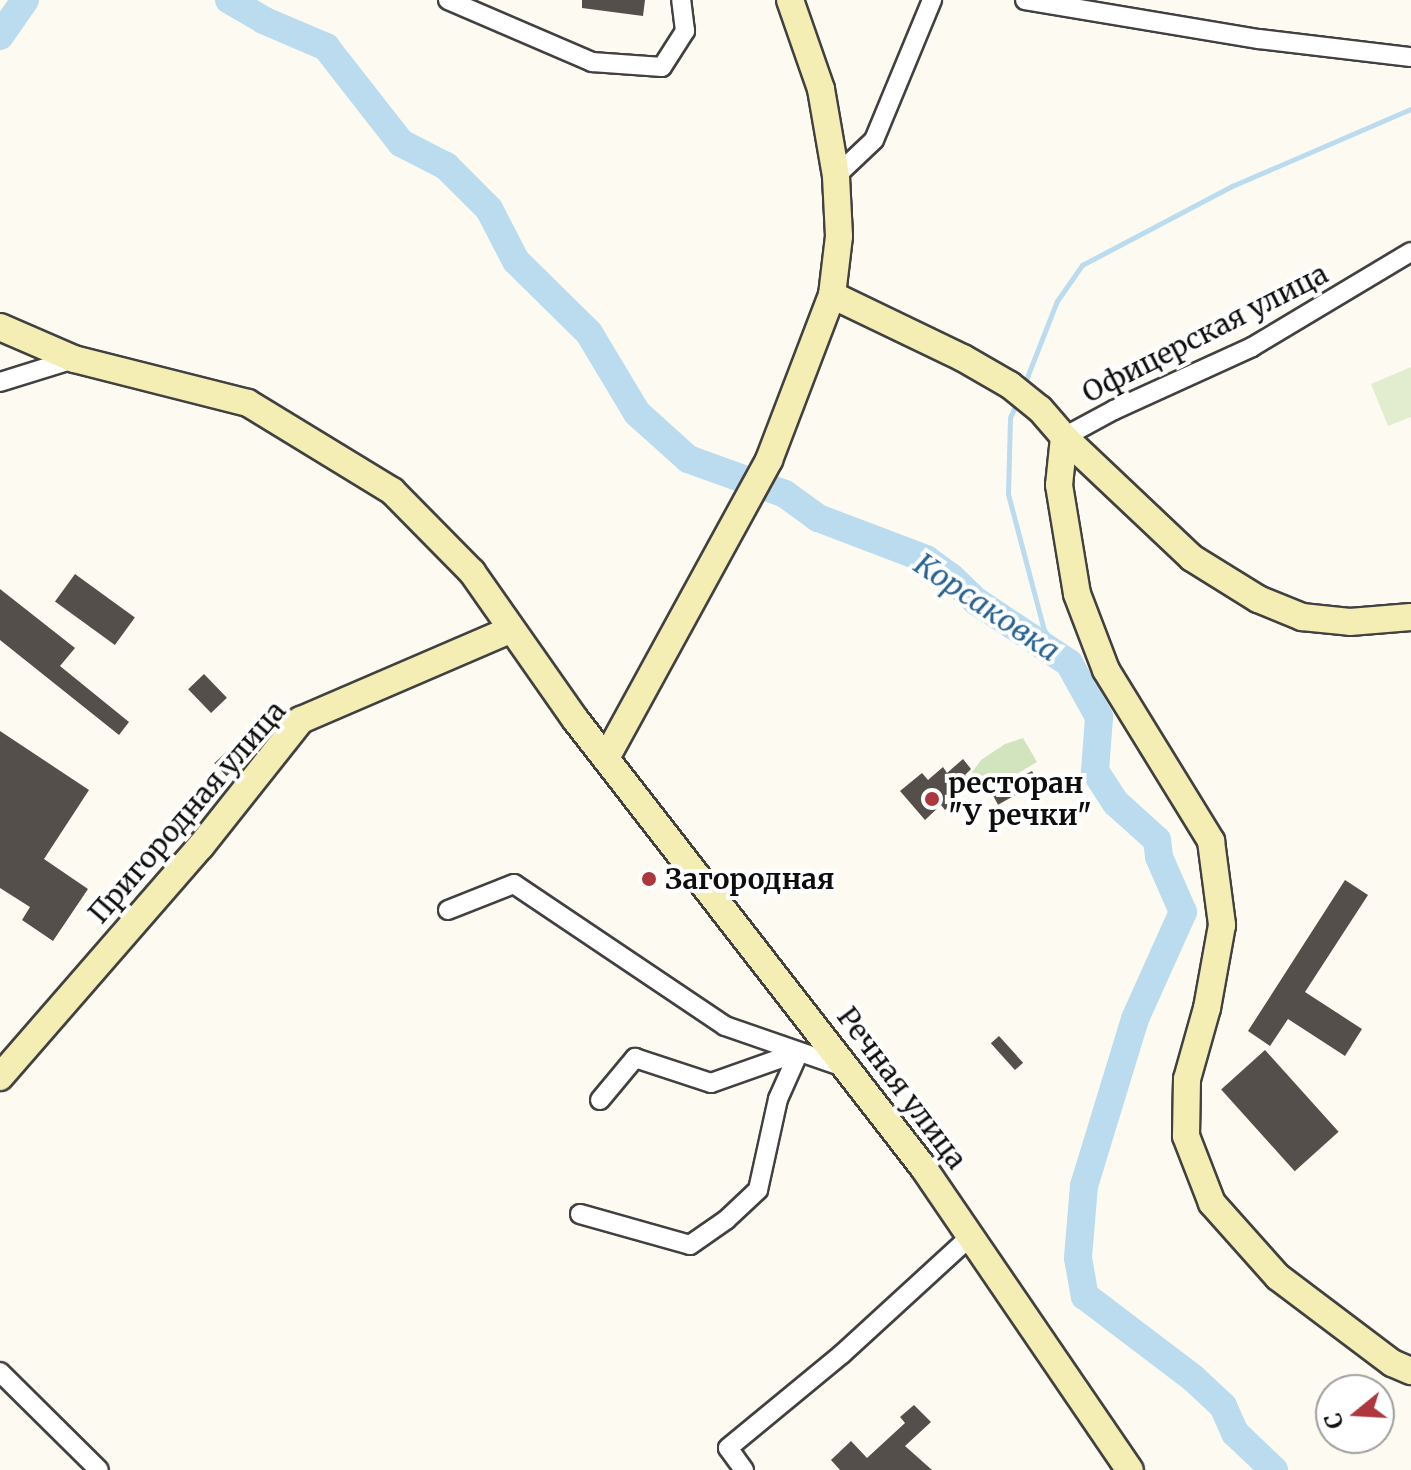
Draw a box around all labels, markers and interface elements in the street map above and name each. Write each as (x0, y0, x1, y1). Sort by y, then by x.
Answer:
street label: Офицерская улица (1077, 256, 1333, 410)
water label: Корсаковка (908, 545, 1066, 669)
street label: Пригородная улица (81, 694, 293, 930)
place label: ресторан "У речки" (948, 766, 1092, 832)
marker: ресторан "У речки" (923, 790, 941, 808)
place label: Загородная (665, 862, 835, 896)
marker: Загородная (640, 870, 658, 888)
street label: Речная улица (830, 1001, 974, 1175)
north arrow (1315, 1374, 1395, 1454)
text: С (1319, 1410, 1350, 1432)

